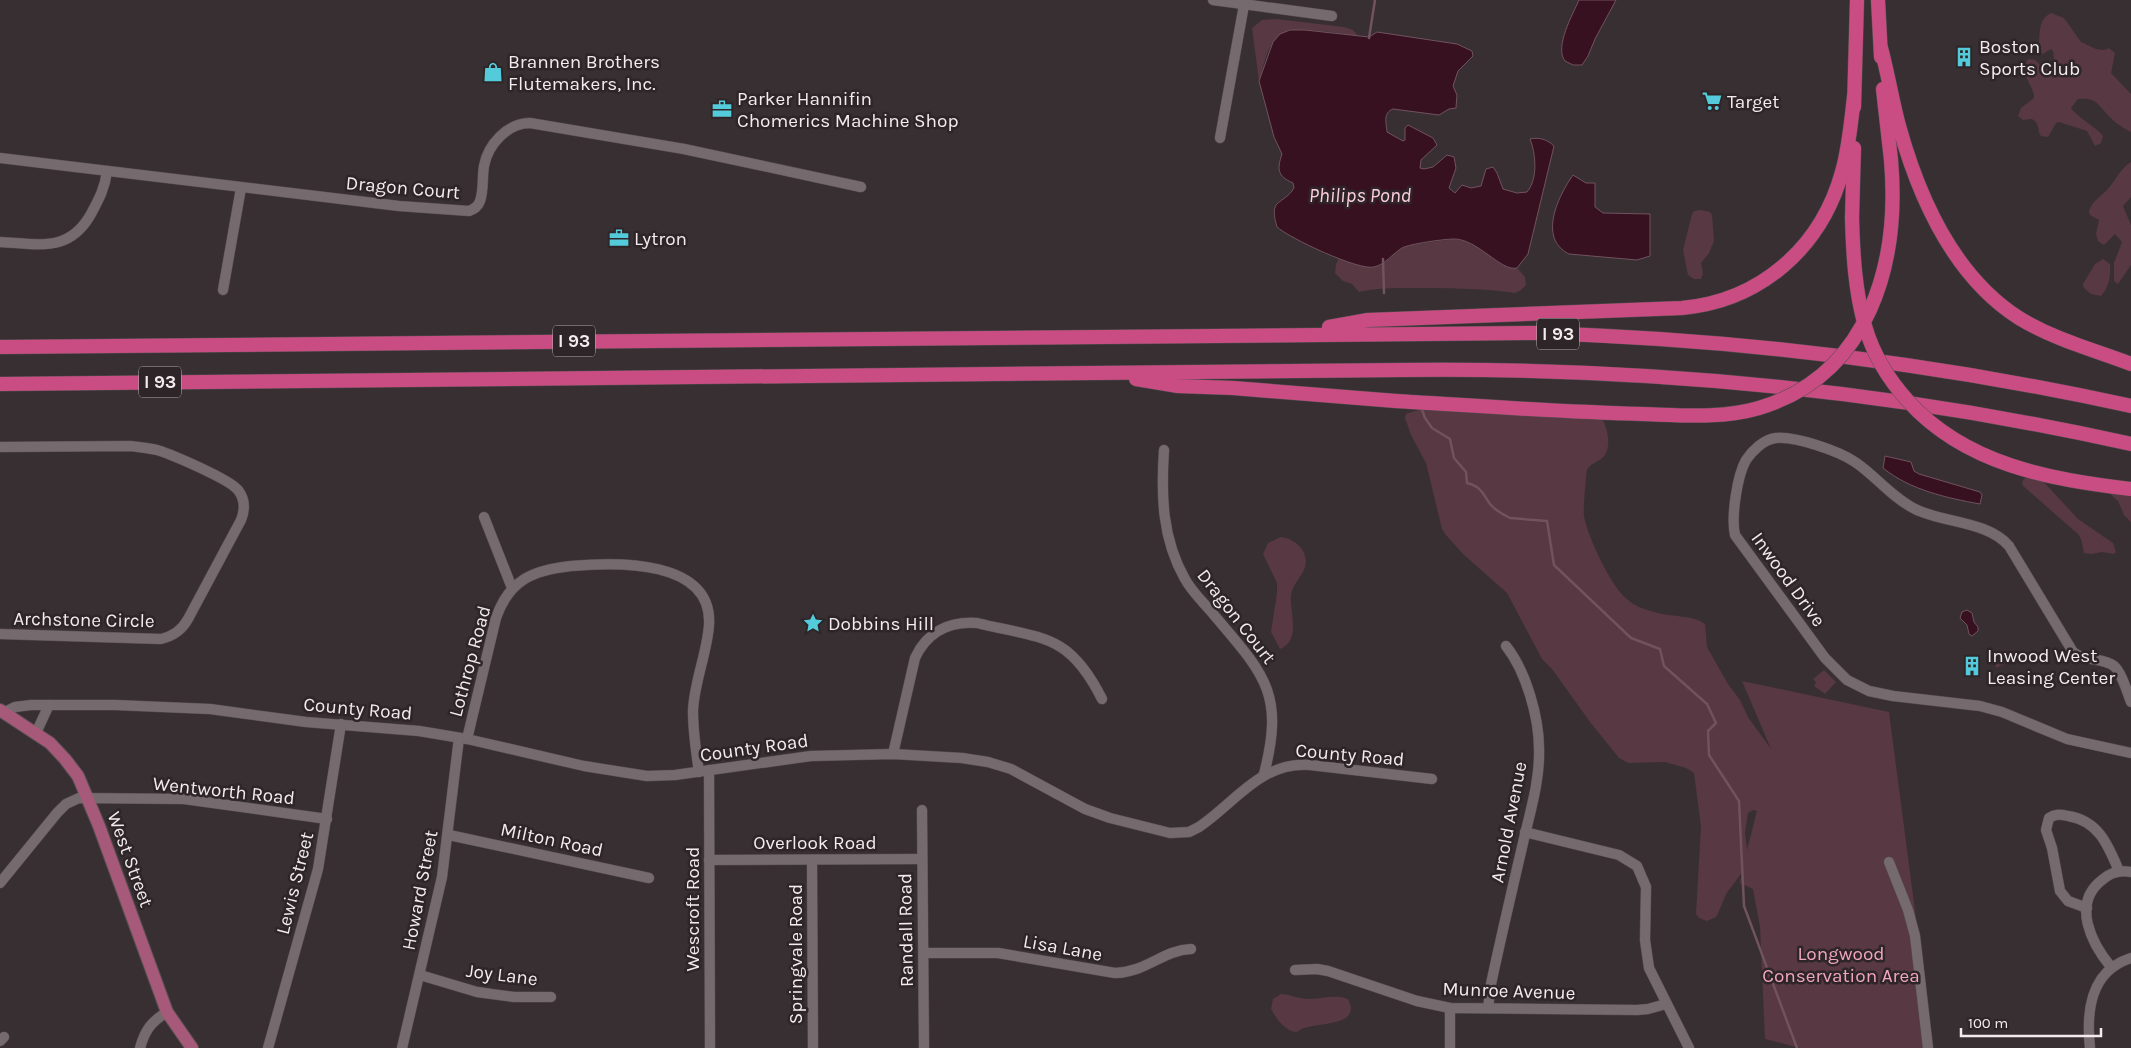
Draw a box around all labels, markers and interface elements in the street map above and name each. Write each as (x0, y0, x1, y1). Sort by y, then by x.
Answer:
place label: Boston Sports Club (1979, 36, 2080, 80)
building icon: Boston Sports Club (1953, 46, 1975, 68)
place label: Brannen Brothers Flutemakers, Inc. (508, 51, 660, 95)
shop icon: Brannen Brothers Flutemakers, Inc. (482, 61, 504, 83)
place label: Parker Hannifin Chomerics Machine Shop (737, 88, 959, 132)
supermarket icon: Target (1701, 90, 1723, 112)
place label: Target (1727, 91, 1780, 113)
office icon: Parker Hannifin Chomerics Machine Shop (711, 98, 733, 120)
street label: Dragon Court (345, 172, 461, 204)
water label: Philips Pond (1309, 184, 1412, 207)
office icon: Lytron (608, 227, 630, 249)
place label: Lytron (634, 228, 687, 250)
road number: I 93 (1537, 318, 1579, 349)
road number: I 93 (553, 326, 595, 356)
road number: I 93 (139, 367, 181, 398)
street label: Inwood Drive (1747, 528, 1830, 631)
street label: Dragon Court (1192, 565, 1280, 669)
street label: Lothrop Road (445, 603, 495, 719)
street label: Archstone Circle (13, 608, 155, 632)
place icon: Dobbins Hill (802, 612, 824, 634)
place label: Dobbins Hill (828, 613, 934, 635)
place label: Inwood West Leasing Center (1987, 645, 2115, 689)
building icon: Inwood West Leasing Center (1961, 655, 1983, 677)
street label: County Road (303, 693, 413, 725)
street label: County Road (699, 729, 810, 766)
street label: County Road (1295, 739, 1405, 771)
street label: Arnold Avenue (1486, 760, 1532, 885)
street label: Wentworth Road (152, 773, 296, 809)
street label: West Street (103, 809, 157, 910)
street label: Milton Road (498, 818, 605, 862)
street label: Howard Street (398, 828, 442, 952)
street label: Lewis Street (272, 830, 318, 937)
street label: Overlook Road (753, 832, 877, 854)
street label: Wescroft Road (682, 846, 704, 972)
street label: Randall Road (894, 873, 918, 987)
street label: Springvale Road (785, 884, 807, 1024)
street label: Lisa Lane (1021, 930, 1104, 966)
park label: Longwood Conservation Area (1762, 943, 1920, 987)
street label: Joy Lane (465, 960, 539, 990)
street label: Munroe Avenue (1442, 978, 1576, 1004)
scale bar (1961, 1006, 2101, 1038)
text: 100 m (1968, 1014, 2008, 1032)

